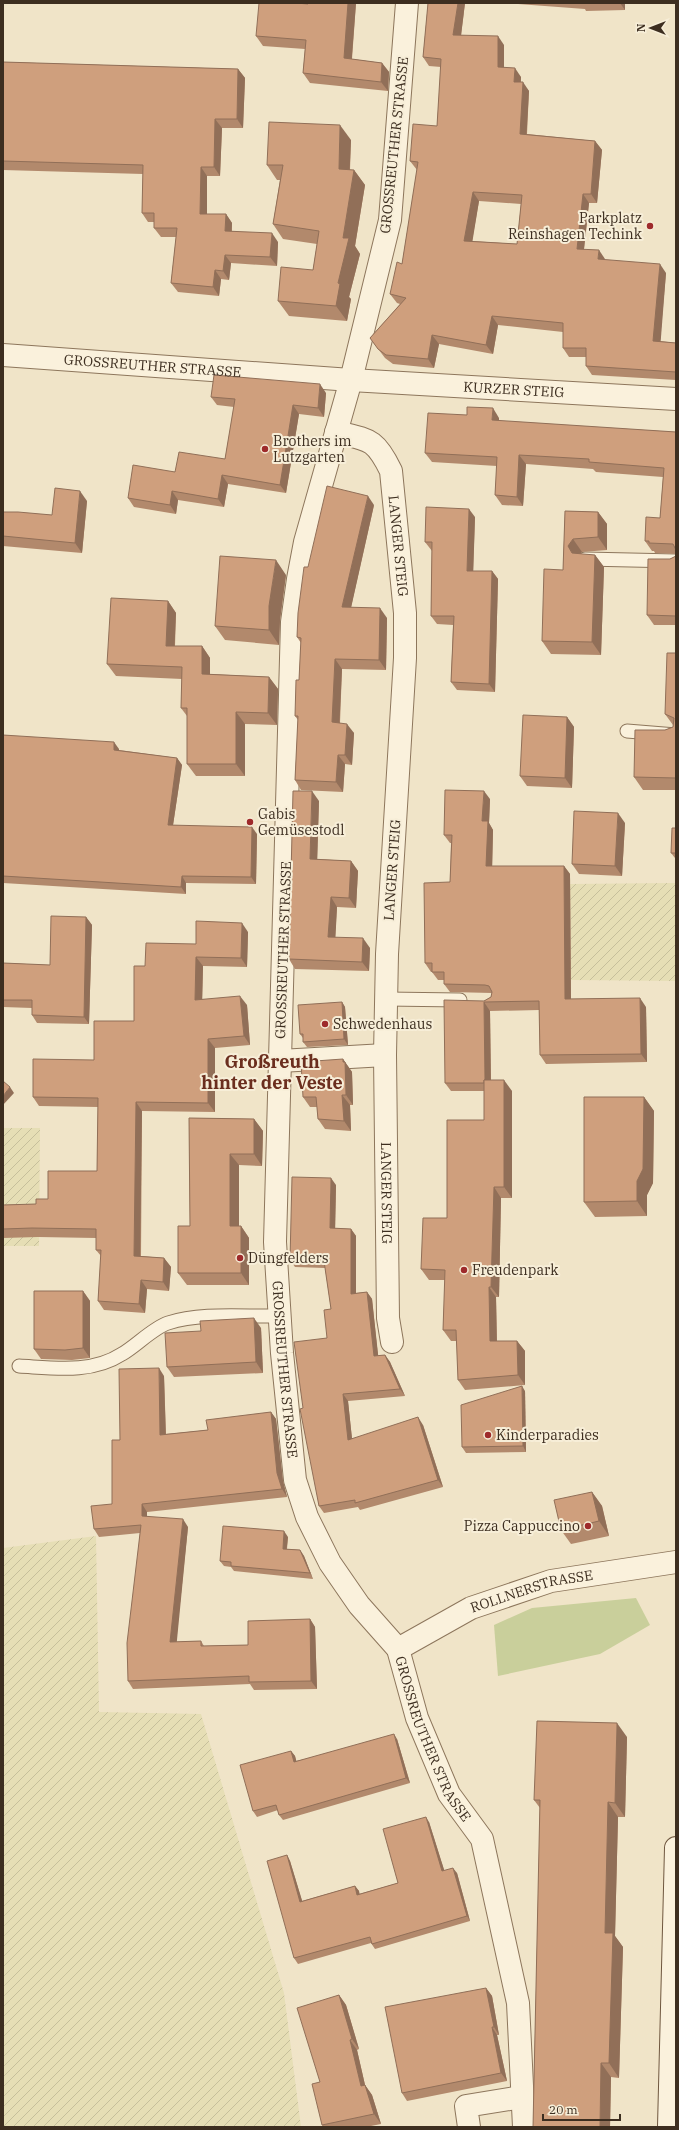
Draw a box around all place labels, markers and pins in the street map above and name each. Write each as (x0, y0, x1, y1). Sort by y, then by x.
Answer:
place label: Parkplatz Reinshagen Techink (508, 209, 643, 243)
marker: Parkplatz Reinshagen Techink (645, 221, 655, 231)
place label: Brothers im Lutzgarten (273, 432, 352, 466)
marker: Brothers im Lutzgarten (260, 444, 270, 454)
place label: Gabis Gemüsestodl (258, 805, 344, 839)
marker: Gabis Gemüsestodl (245, 817, 255, 827)
place label: Schwedenhaus (333, 1015, 432, 1033)
marker: Schwedenhaus (320, 1019, 330, 1029)
place label: Düngfelders (248, 1249, 329, 1267)
marker: Düngfelders (235, 1253, 245, 1263)
place label: Freudenpark (472, 1261, 559, 1279)
marker: Freudenpark (459, 1265, 469, 1275)
place label: Kinderparadies (496, 1426, 599, 1444)
marker: Kinderparadies (483, 1430, 493, 1440)
place label: Pizza Cappuccino (464, 1517, 580, 1535)
marker: Pizza Cappuccino (583, 1521, 593, 1531)

